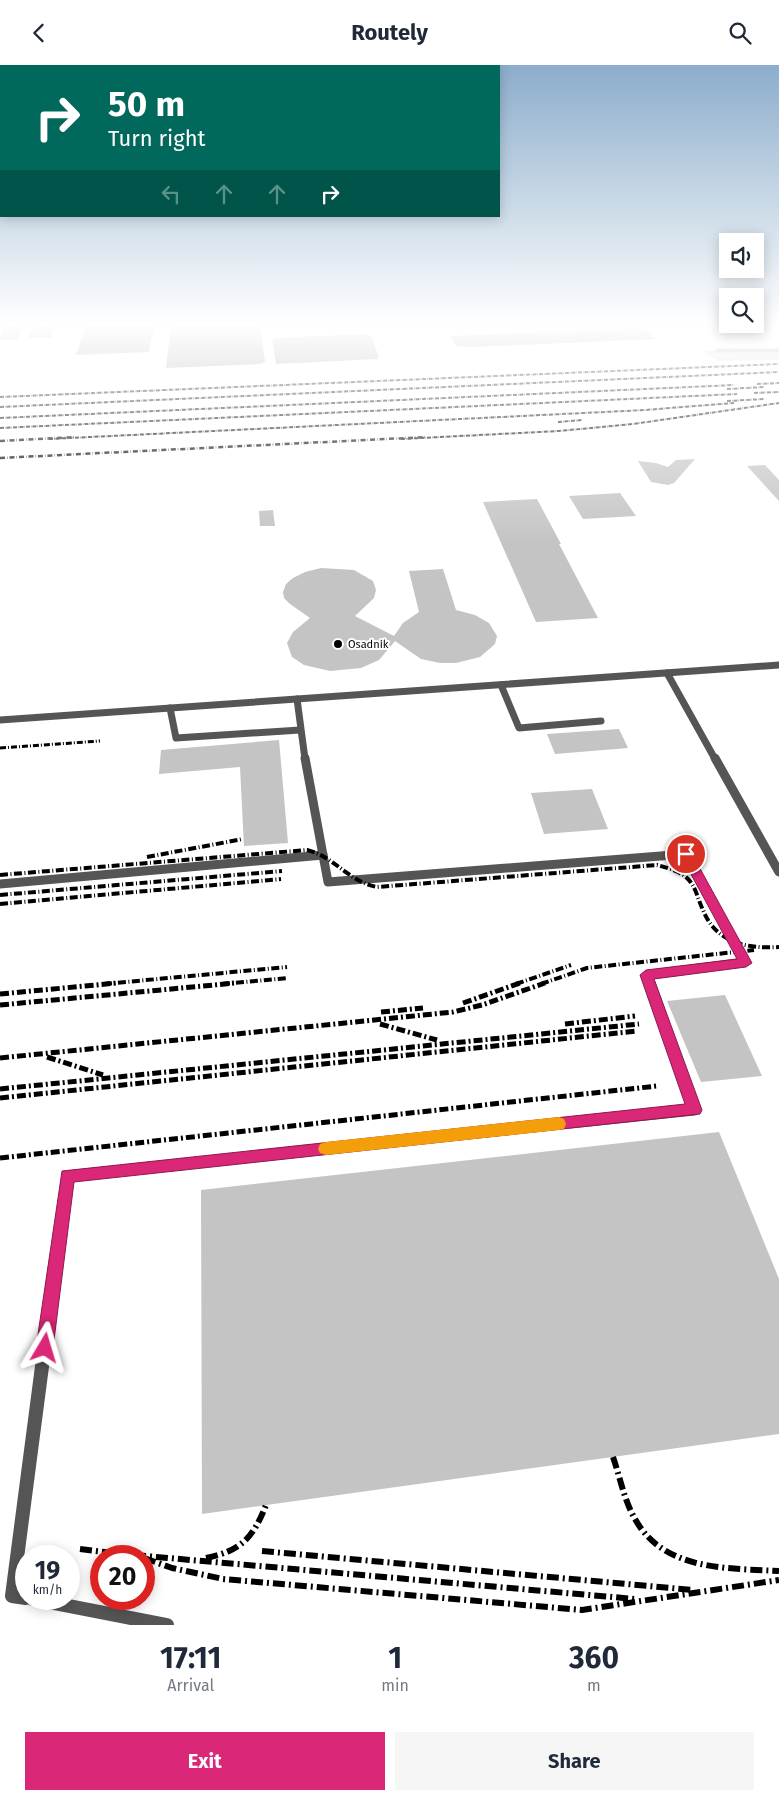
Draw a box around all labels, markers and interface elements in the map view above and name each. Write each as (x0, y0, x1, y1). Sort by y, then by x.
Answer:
icon: back (25, 19, 53, 47)
text: Routely (351, 19, 428, 46)
icon: search (726, 19, 754, 47)
text: 50 m (108, 83, 185, 125)
icon: right (25, 85, 90, 150)
text: Turn right (108, 125, 205, 152)
icon: left (157, 180, 185, 208)
icon: ahead (210, 180, 238, 208)
icon: ahead (263, 180, 291, 208)
icon: right (316, 180, 344, 208)
map controls (719, 233, 764, 333)
button: sound (719, 233, 764, 278)
button: search (719, 288, 764, 333)
marker: Osadnik (332, 638, 344, 650)
place label: Osadnik (348, 638, 389, 651)
pin (665, 833, 707, 875)
icon: arrive (672, 840, 700, 868)
position arrow (18, 1321, 70, 1373)
speed limit sign: 20 (90, 1545, 155, 1610)
text: 19 (35, 1556, 60, 1586)
text: km/h (33, 1583, 62, 1597)
text: 17:11 (160, 1640, 221, 1676)
text: 1 (388, 1640, 402, 1676)
text: 360 (569, 1640, 619, 1676)
text: Arrival (167, 1676, 214, 1695)
text: min (381, 1676, 409, 1695)
text: m (587, 1676, 601, 1695)
button: Exit (25, 1732, 385, 1790)
button: Share (395, 1732, 754, 1790)

